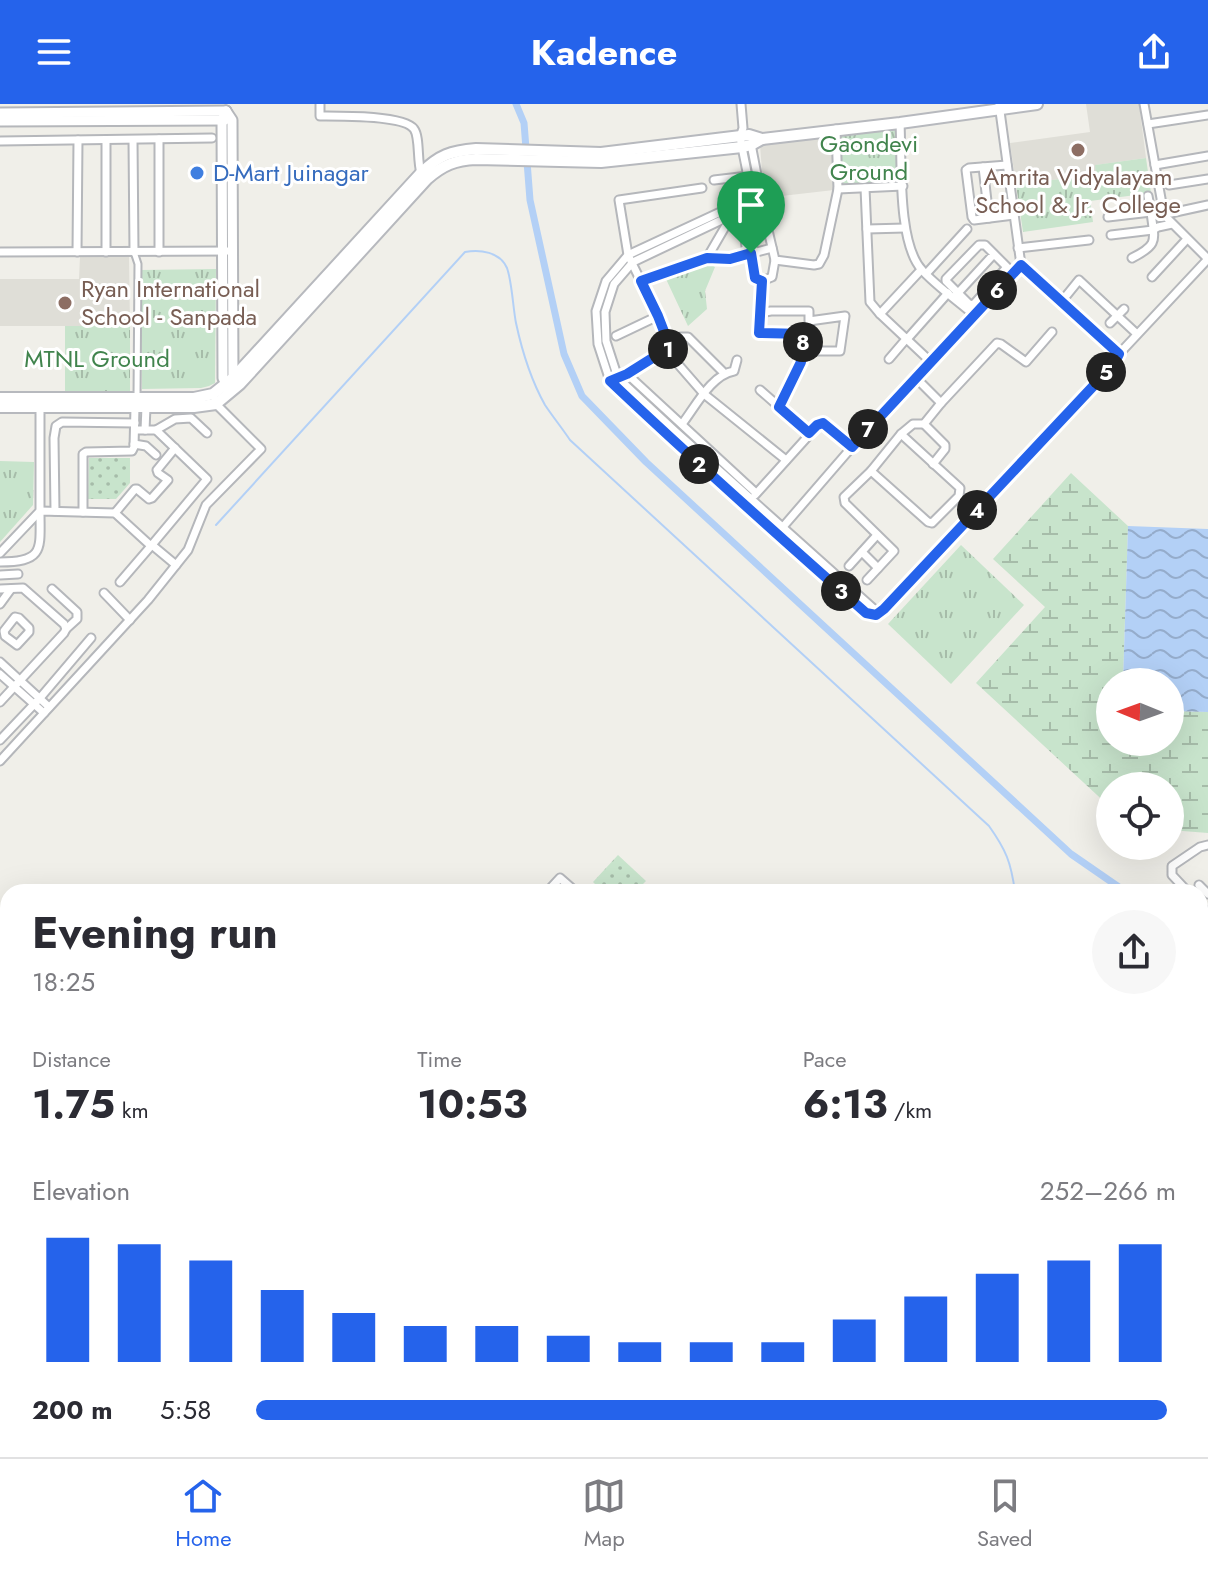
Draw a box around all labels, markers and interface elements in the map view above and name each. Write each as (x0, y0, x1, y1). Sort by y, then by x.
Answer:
text: Kadence (531, 26, 677, 78)
icon: menu (32, 30, 76, 74)
icon: share (1132, 30, 1176, 74)
park label: Gaondevi Ground (820, 126, 918, 189)
marker: Amrita Vidyalayam School & Jr. College (1069, 141, 1087, 159)
place label: D-Mart Juinagar (213, 155, 370, 190)
place label: Amrita Vidyalayam School & Jr. College (975, 159, 1181, 222)
marker: D-Mart Juinagar (188, 164, 206, 182)
pin (717, 171, 785, 253)
icon: arrive (729, 183, 773, 227)
pin: 6 (977, 270, 1017, 310)
place label: Ryan International School - Sanpada (81, 271, 260, 334)
text: 6 (990, 274, 1004, 306)
marker: Ryan International School - Sanpada (56, 294, 74, 312)
pin: 8 (783, 322, 823, 362)
text: 8 (796, 326, 810, 358)
pin: 1 (648, 329, 688, 369)
text: 1 (662, 333, 674, 365)
park label: MTNL Ground (24, 341, 170, 376)
pin: 5 (1086, 352, 1126, 392)
text: 5 (1099, 356, 1113, 388)
pin: 7 (848, 409, 888, 449)
text: 7 (861, 413, 875, 445)
pin: 2 (679, 444, 719, 484)
text: 2 (692, 448, 706, 480)
pin: 4 (957, 490, 997, 530)
text: 4 (969, 494, 985, 526)
pin: 3 (821, 571, 861, 611)
text: 3 (834, 575, 848, 607)
north arrow (1096, 668, 1184, 756)
map controls (1096, 668, 1184, 860)
button: locate (1096, 772, 1184, 860)
text: Evening run (32, 901, 278, 965)
button: share (1092, 910, 1176, 994)
text: 18:25 (32, 963, 95, 1001)
text: Distance (32, 1043, 111, 1075)
text: Time (417, 1043, 462, 1075)
text: Pace (803, 1043, 846, 1075)
text: 1.75 (32, 1075, 115, 1133)
text: 10:53 (417, 1075, 528, 1133)
text: 6:13 (803, 1075, 888, 1133)
text: km (115, 1094, 149, 1126)
text: /km (888, 1094, 932, 1126)
text: Elevation (32, 1172, 130, 1210)
text: 252–266 m (1040, 1172, 1176, 1210)
text: 200 m (32, 1391, 113, 1429)
text: 5:58 (160, 1391, 211, 1429)
tab: Home (175, 1474, 232, 1554)
tab: Map (582, 1474, 626, 1554)
tab: Saved (977, 1474, 1033, 1554)

